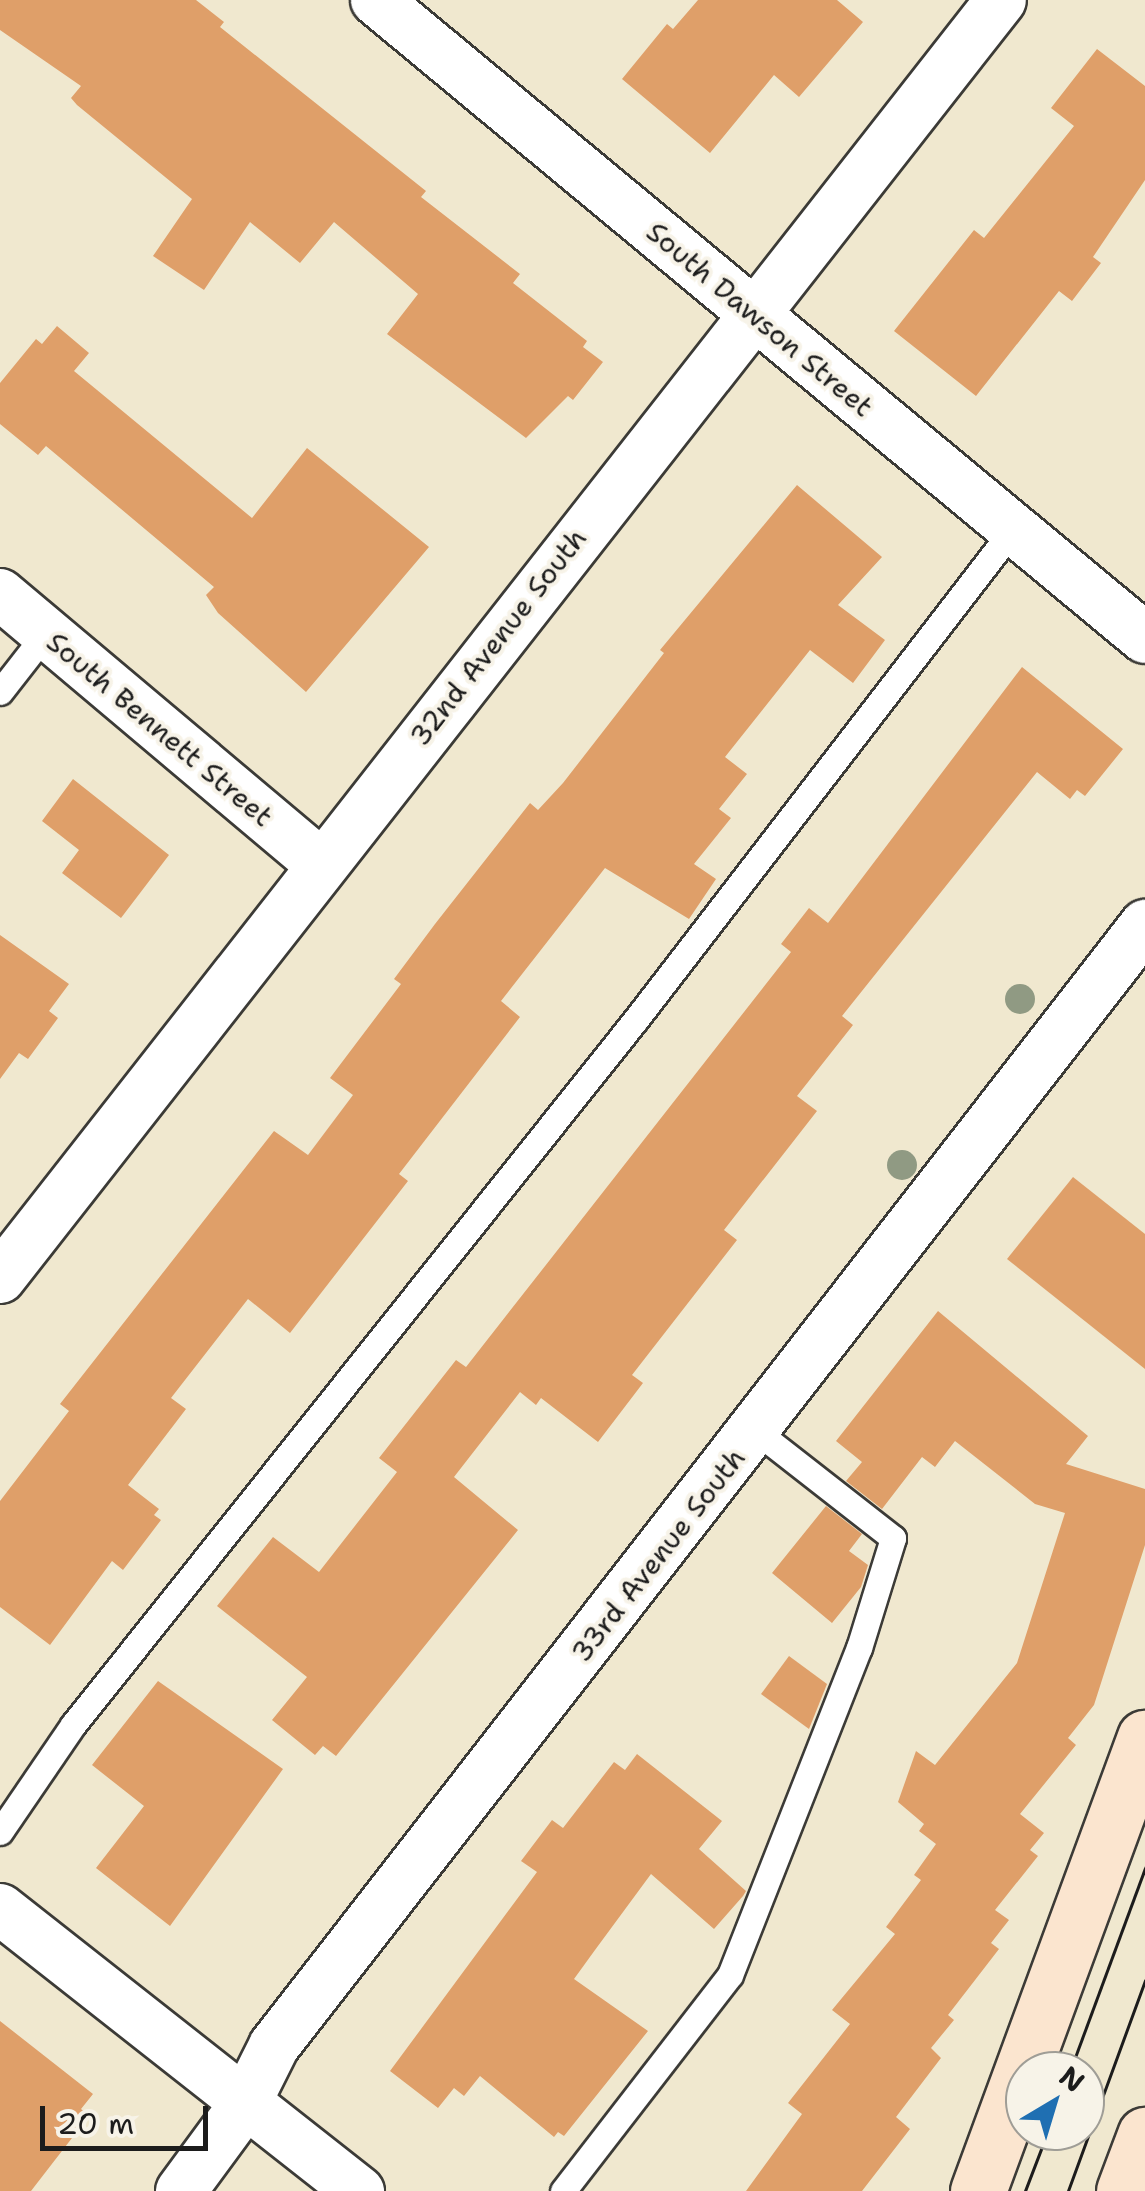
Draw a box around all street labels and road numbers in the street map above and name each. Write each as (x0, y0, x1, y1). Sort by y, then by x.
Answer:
street label: South Dawson Street (640, 215, 880, 423)
street label: 32nd Avenue South (403, 522, 593, 752)
street label: South Bennett Street (40, 625, 280, 833)
street label: 33rd Avenue South (564, 1441, 752, 1669)

